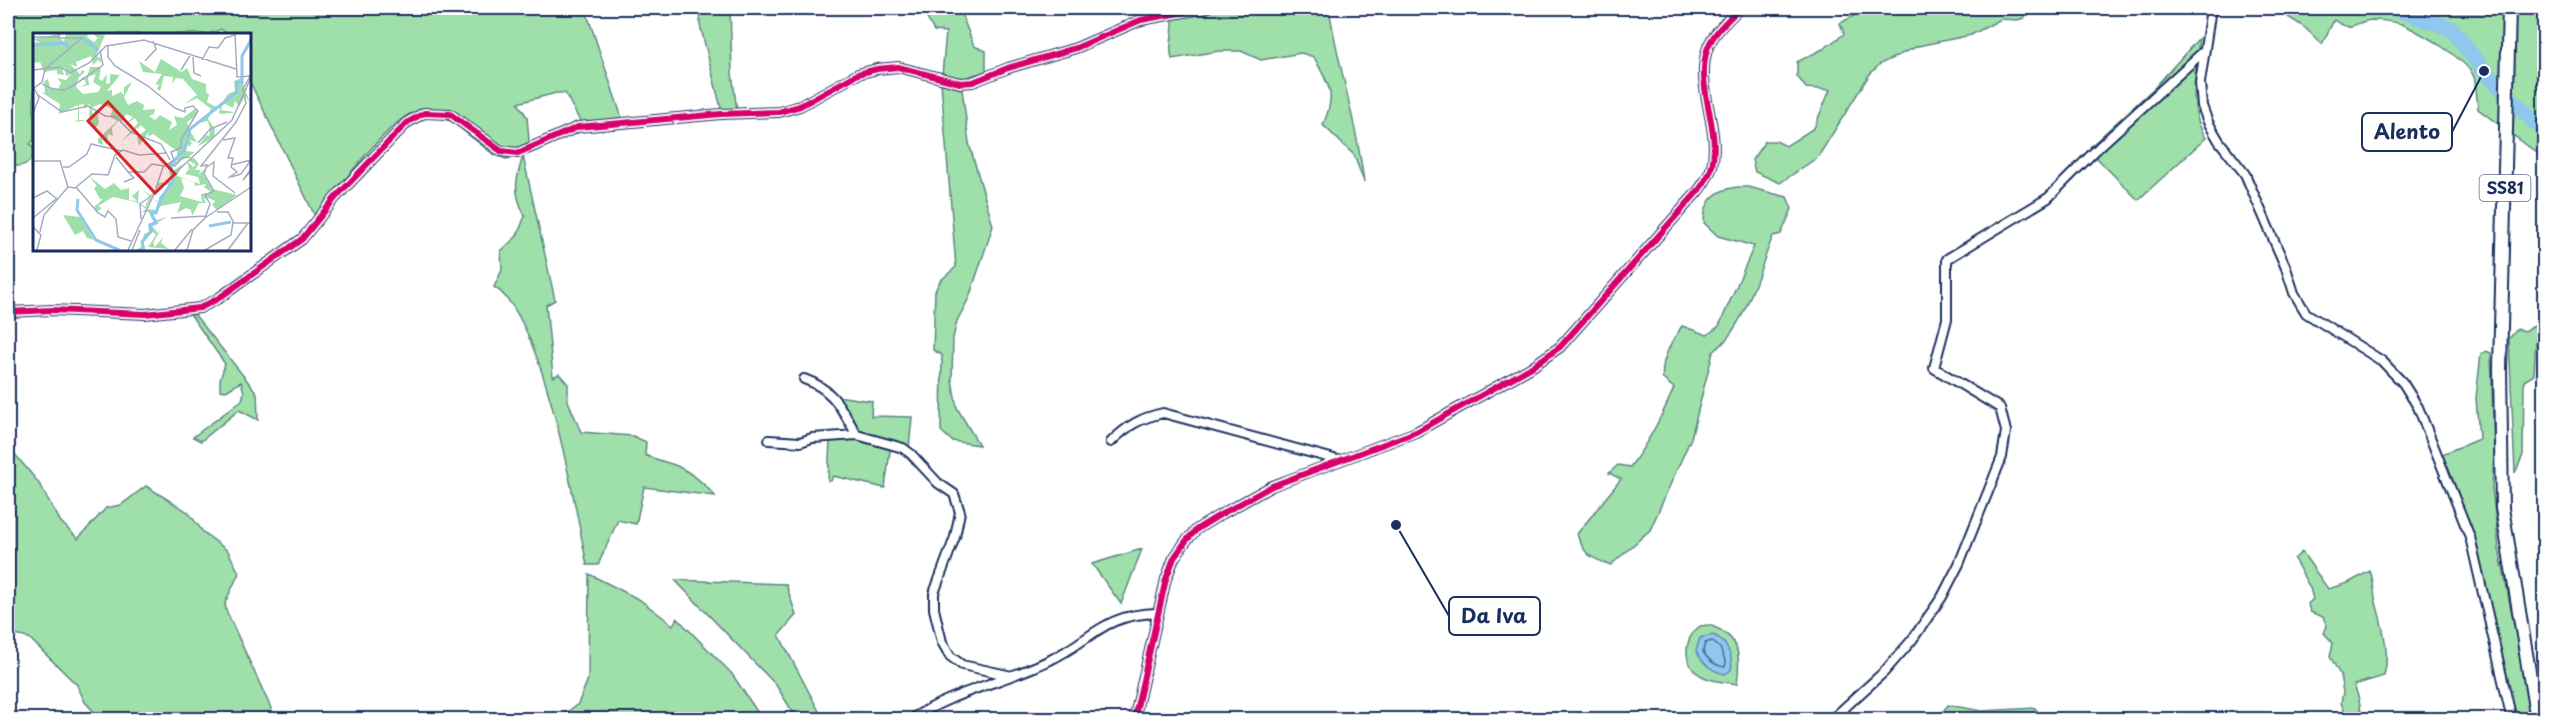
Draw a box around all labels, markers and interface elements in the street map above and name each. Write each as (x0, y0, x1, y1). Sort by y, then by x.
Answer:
inset map (33, 33, 250, 250)
callout: Alento (2362, 113, 2452, 151)
text: Alento (2374, 116, 2440, 146)
road number: SS81 (2480, 175, 2530, 201)
callout: Da Iva (1449, 597, 1540, 635)
text: Da Iva (1461, 600, 1527, 630)

